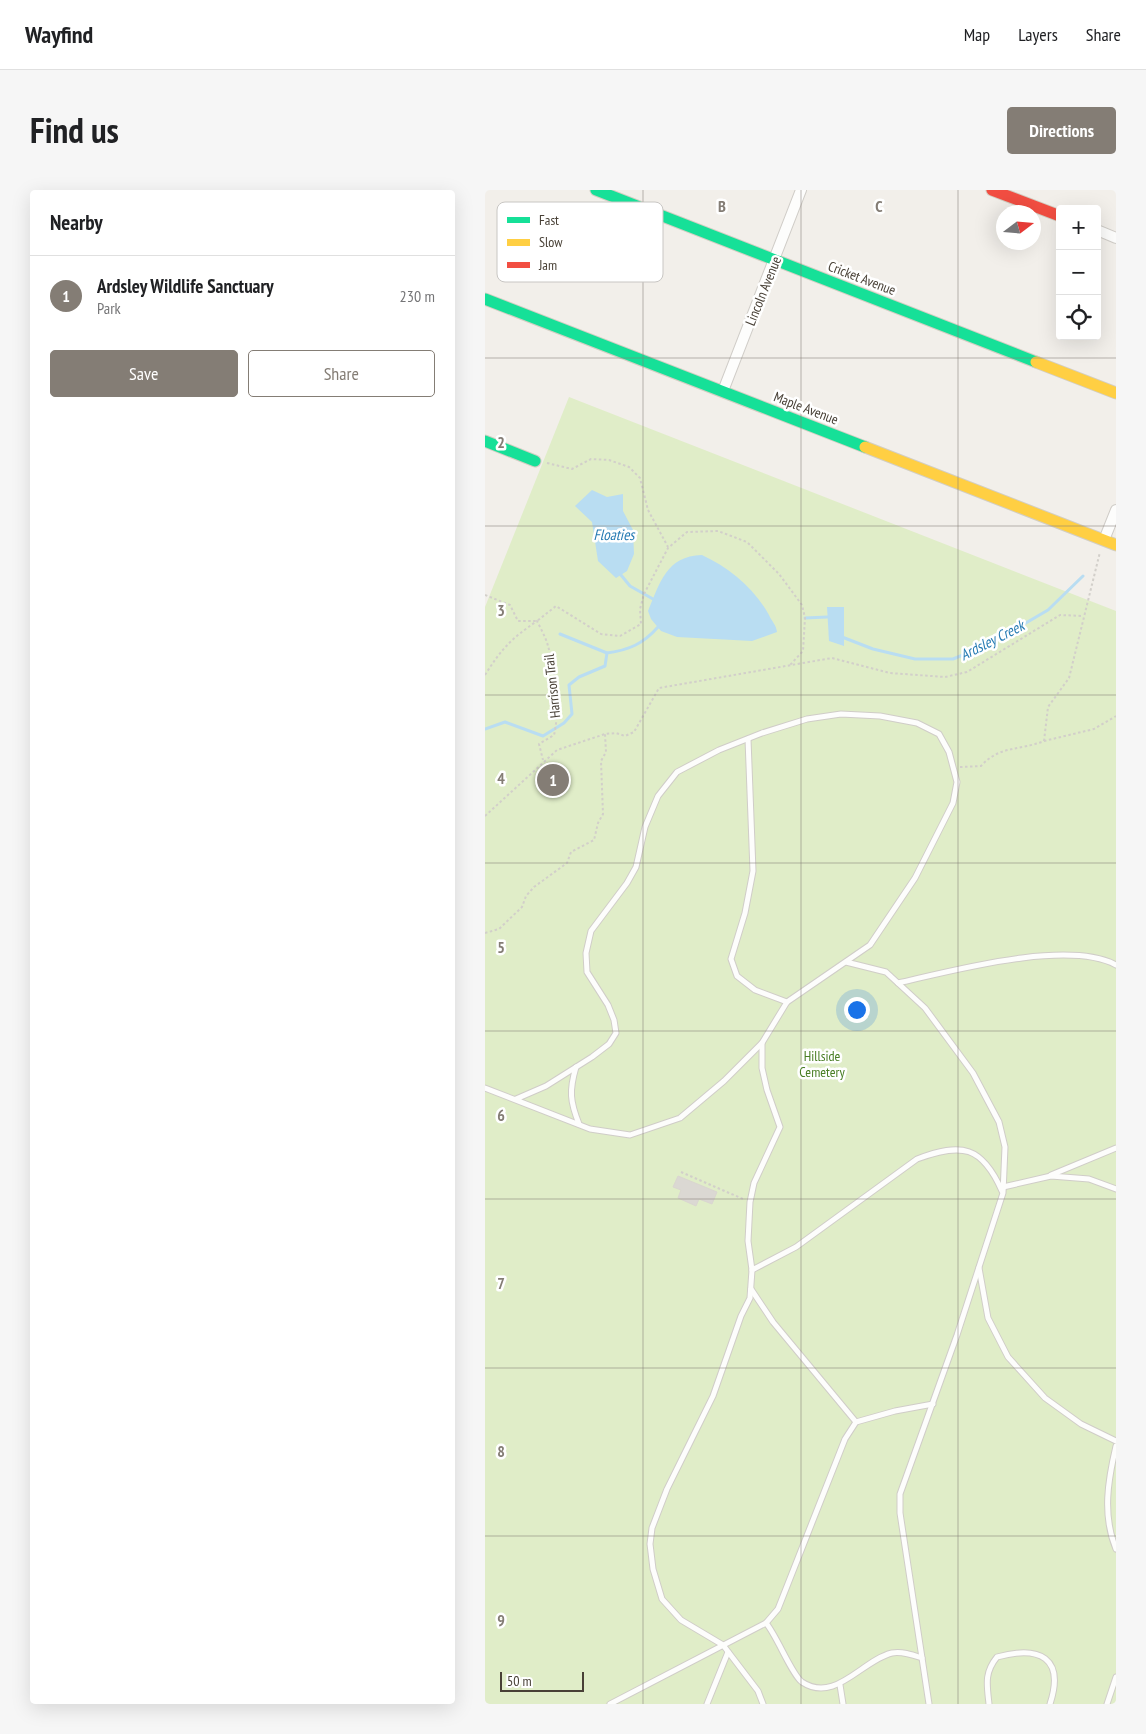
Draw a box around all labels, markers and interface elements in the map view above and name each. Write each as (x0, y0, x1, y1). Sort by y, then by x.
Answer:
text: Wayfind (25, 19, 93, 50)
text: Map (964, 23, 990, 46)
text: Layers (1018, 23, 1058, 46)
text: Share (1086, 23, 1121, 46)
text: Find us (30, 107, 119, 153)
button: Directions (1007, 107, 1116, 154)
text: B (718, 196, 726, 216)
text: C (875, 196, 883, 216)
legend (497, 202, 663, 282)
north arrow (996, 205, 1041, 250)
map controls (1056, 205, 1101, 340)
button: + (1056, 205, 1101, 250)
text: Nearby (50, 209, 103, 236)
text: Fast (539, 211, 559, 229)
text: Slow (539, 233, 563, 251)
button: − (1056, 250, 1101, 295)
street label: Lincoln Avenue (741, 254, 785, 328)
text: Jam (538, 256, 557, 274)
street label: Cricket Avenue (826, 257, 899, 299)
text: Ardsley Wildlife Sanctuary (97, 274, 274, 298)
text: 1 (62, 286, 70, 306)
text: 230 m (400, 286, 435, 306)
button: locate (1056, 295, 1101, 340)
text: Park (97, 298, 121, 318)
button: Save (50, 350, 238, 397)
button: Share (248, 350, 435, 397)
street label: Maple Avenue (771, 387, 841, 429)
text: 2 (497, 432, 505, 452)
water label: Floaties (594, 525, 636, 544)
text: 3 (497, 600, 505, 620)
water label: Ardsley Creek (957, 615, 1029, 664)
street label: Harrison Trail (540, 652, 564, 719)
pin: 1 (537, 761, 569, 799)
text: 4 (497, 768, 505, 788)
text: 5 (497, 937, 505, 957)
your location (844, 997, 870, 1023)
park label: Hillside Cemetery (799, 1047, 845, 1081)
text: 6 (497, 1105, 505, 1125)
text: 7 (497, 1273, 505, 1293)
text: 8 (497, 1441, 505, 1461)
text: 9 (497, 1610, 505, 1630)
scale bar (500, 1669, 584, 1692)
text: 50 m (507, 1672, 532, 1690)

